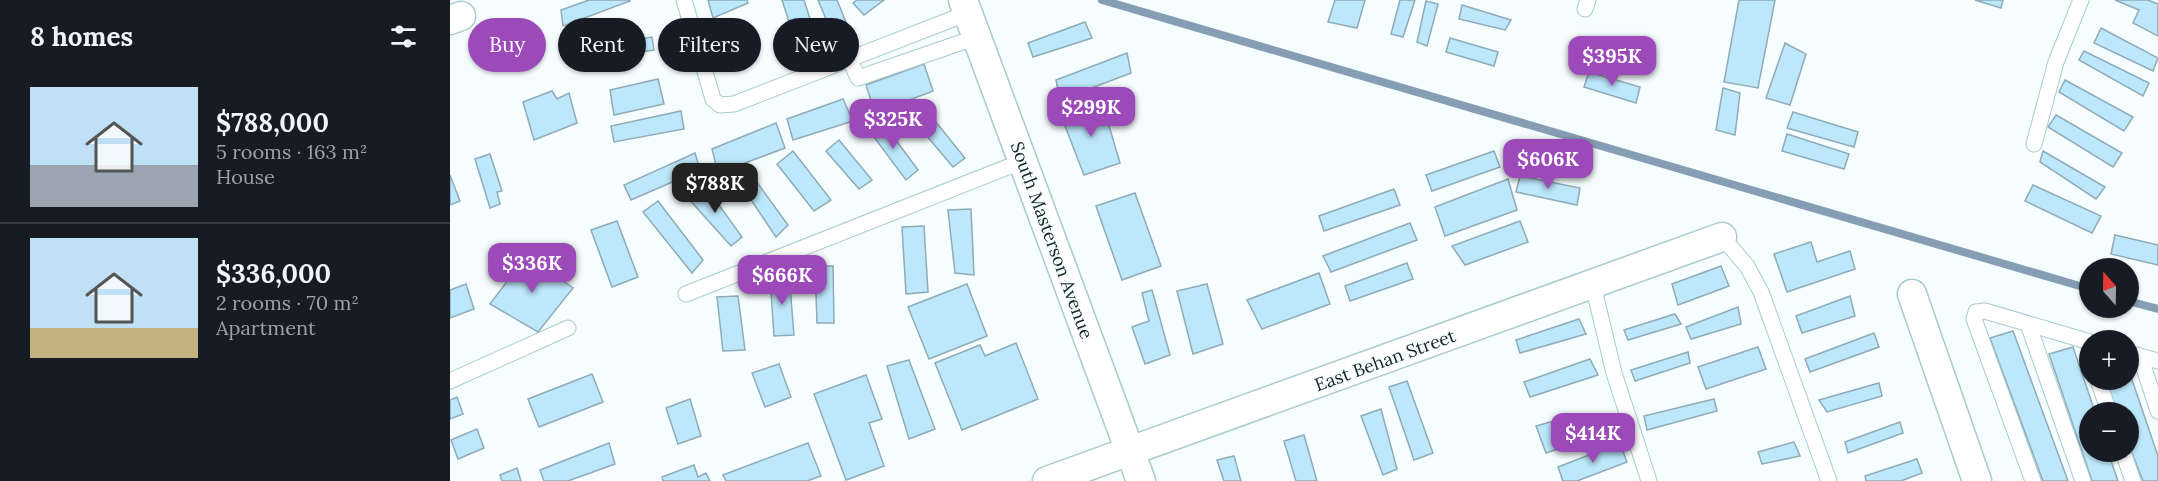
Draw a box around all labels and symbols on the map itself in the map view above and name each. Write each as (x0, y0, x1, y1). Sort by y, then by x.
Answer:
pin: $395K (1570, 36, 1654, 87)
pin: $299K (1049, 87, 1133, 138)
pin: $325K (851, 99, 935, 150)
street label: South Masterson Avenue (1006, 138, 1098, 342)
pin: $606K (1506, 139, 1590, 190)
pin: $788K (673, 163, 757, 214)
pin: $336K (490, 243, 574, 294)
pin: $666K (740, 255, 824, 306)
north arrow (2079, 258, 2139, 318)
street label: East Behan Street (1311, 324, 1459, 396)
pin: $414K (1551, 413, 1635, 464)

